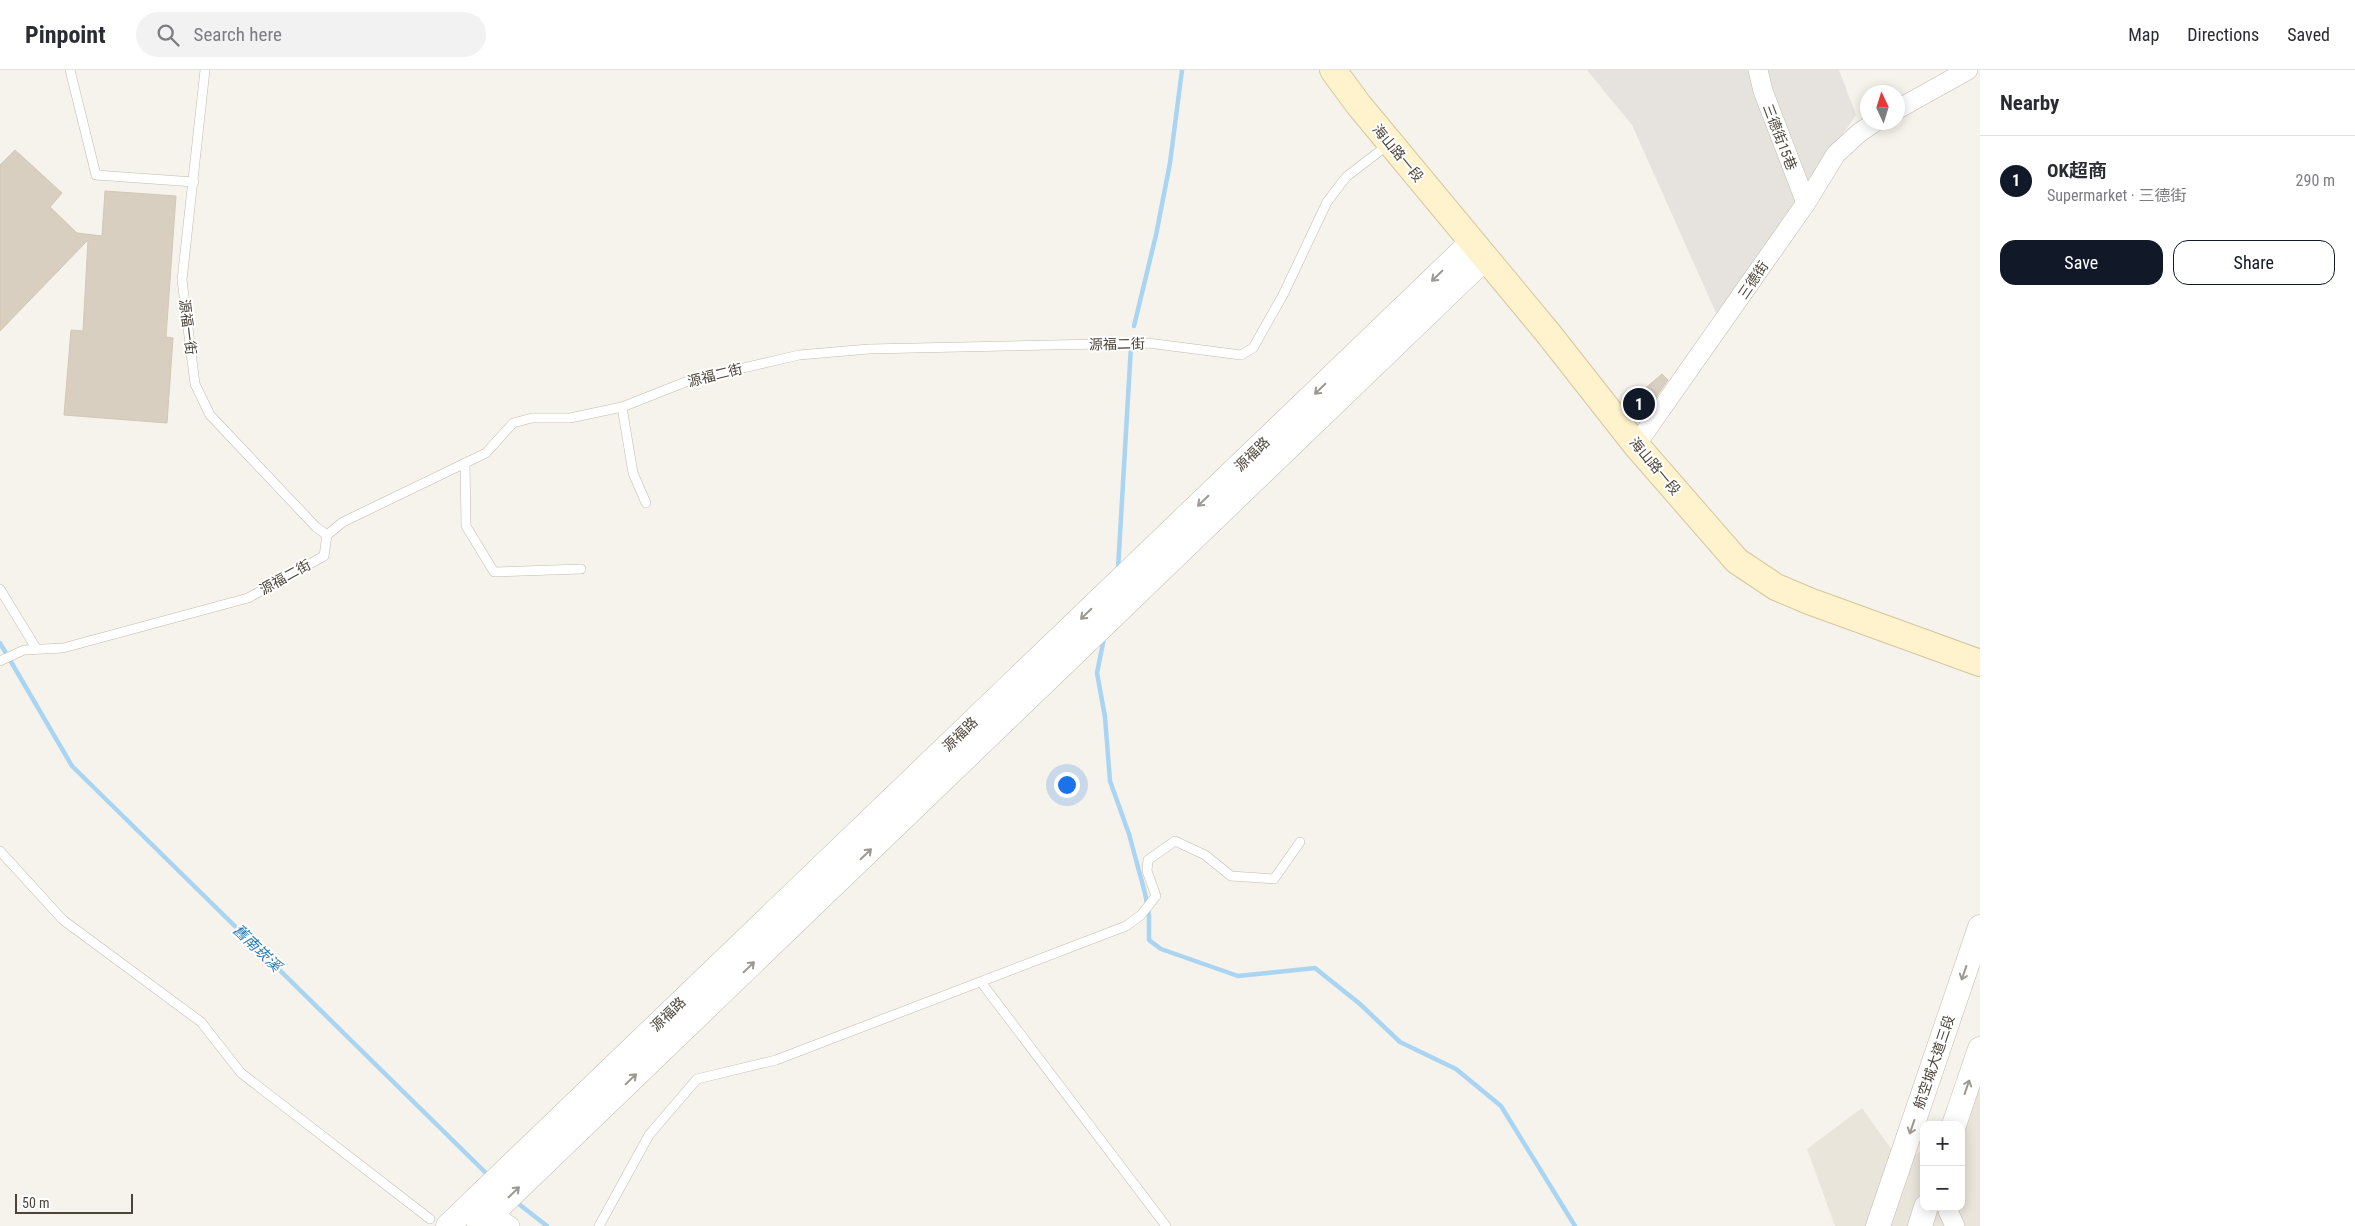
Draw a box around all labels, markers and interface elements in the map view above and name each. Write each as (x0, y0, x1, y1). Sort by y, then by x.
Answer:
search box (136, 12, 486, 57)
text: Pinpoint (25, 21, 106, 49)
icon: search (154, 21, 182, 49)
text: Search here (194, 23, 282, 46)
text: Map (2128, 24, 2159, 45)
text: Directions (2187, 24, 2259, 45)
text: Saved (2287, 24, 2330, 45)
north arrow (1860, 85, 1905, 130)
text: Nearby (2000, 91, 2059, 115)
street label: 三德街15巷 (1760, 102, 1800, 172)
street label: 海山路一段 (1369, 121, 1427, 185)
text: OK超商 (2047, 159, 2107, 182)
text: 1 (2012, 171, 2020, 190)
text: 290 m (2296, 171, 2335, 190)
text: Supermarket · 三德街 (2047, 186, 2186, 205)
button: Save (2000, 240, 2163, 285)
button: Share (2173, 240, 2335, 285)
street label: 三德街 (1735, 258, 1771, 302)
one-way arrow (1431, 270, 1444, 282)
street label: 源福一街 (177, 298, 199, 356)
street label: 源福二街 (1089, 336, 1145, 352)
street label: 源福二街 (686, 360, 744, 390)
one-way arrow (1314, 383, 1326, 395)
pin: 1 (1623, 385, 1655, 423)
street label: 源福路 (1231, 434, 1273, 474)
street label: 海山路一段 (1626, 434, 1684, 498)
one-way arrow (1196, 495, 1209, 507)
street label: 源福二街 (257, 556, 313, 598)
one-way arrow (1079, 608, 1092, 620)
street label: 源福路 (939, 714, 981, 754)
your location (1054, 772, 1080, 798)
one-way arrow (859, 848, 872, 860)
water label: 舊南崁溪 (229, 921, 286, 977)
one-way arrow (742, 961, 755, 973)
one-way arrow (1959, 965, 1969, 981)
street label: 源福路 (647, 994, 689, 1034)
street label: 航空城大道三段 (1910, 1013, 1958, 1111)
one-way arrow (625, 1073, 638, 1085)
one-way arrow (1963, 1080, 1972, 1095)
one-way arrow (1907, 1119, 1916, 1134)
map controls (1920, 1121, 1965, 1211)
button: + (1920, 1121, 1965, 1166)
button: − (1920, 1166, 1965, 1211)
one-way arrow (508, 1186, 521, 1198)
scale bar (15, 1191, 132, 1214)
text: 50 m (22, 1195, 50, 1211)

